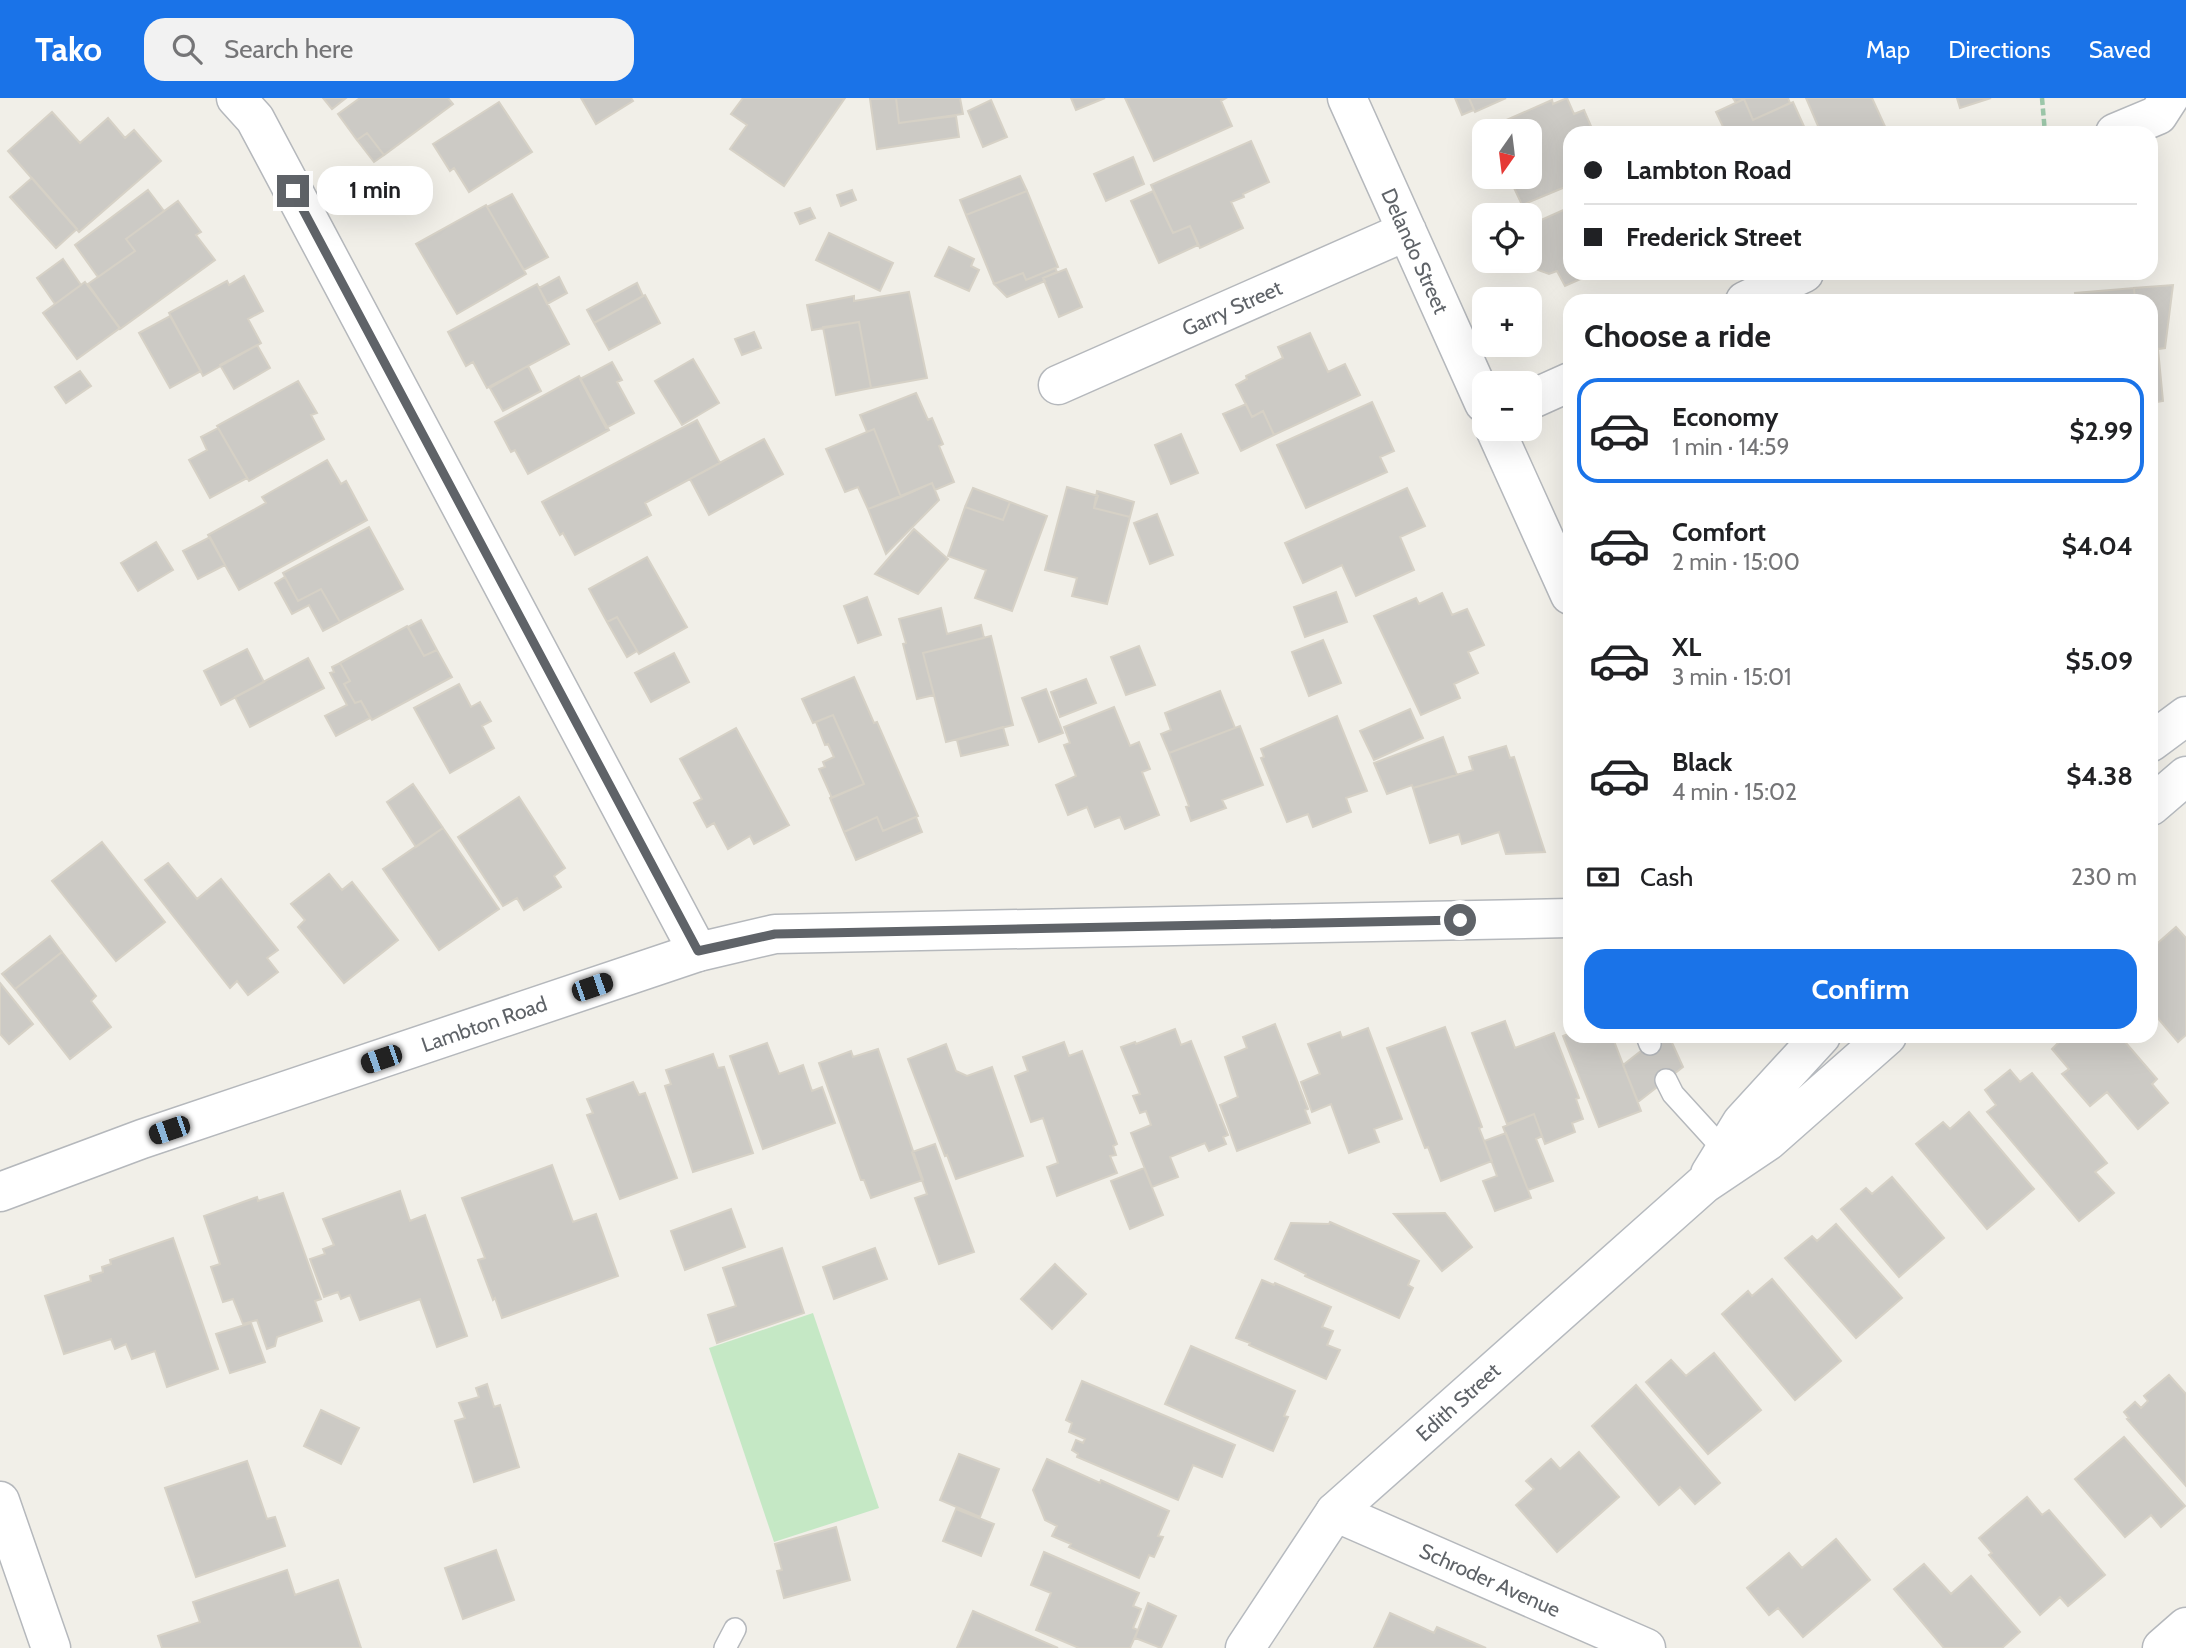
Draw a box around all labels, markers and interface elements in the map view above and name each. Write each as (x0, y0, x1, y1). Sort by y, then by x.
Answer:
search box (144, 18, 634, 81)
text: Tako (35, 29, 102, 69)
icon: search (168, 30, 206, 68)
text: Search here (224, 33, 353, 65)
text: Map (1866, 35, 1910, 64)
text: Directions (1948, 35, 2051, 64)
text: Saved (2089, 35, 2151, 64)
north arrow (1472, 119, 1542, 189)
map controls (1472, 119, 1542, 441)
text: Lambton Road (1626, 154, 1792, 186)
callout: 1 min (318, 166, 433, 216)
route end (277, 175, 309, 207)
text: 1 min (349, 176, 401, 204)
street label: Delando Street (1376, 184, 1454, 318)
button: locate (1472, 203, 1542, 273)
text: Frederick Street (1626, 221, 1802, 253)
street label: Garry Street (1178, 275, 1286, 341)
button: + (1472, 287, 1542, 357)
text: Choose a ride (1584, 316, 1771, 355)
button: − (1472, 371, 1542, 441)
icon: car (1588, 399, 1651, 462)
text: Economy (1672, 401, 1778, 433)
text: $2.99 (2070, 415, 2133, 447)
text: 1 min · 14:59 (1672, 433, 1789, 461)
icon: car (1588, 514, 1651, 577)
text: Comfort (1672, 516, 1766, 548)
text: $4.04 (2062, 530, 2133, 562)
text: 2 min · 15:00 (1672, 548, 1800, 576)
icon: car (1588, 629, 1651, 692)
text: XL (1672, 631, 1701, 663)
text: $5.09 (2065, 645, 2133, 677)
text: 3 min · 15:01 (1672, 663, 1792, 691)
icon: car (1588, 744, 1651, 807)
text: Black (1672, 746, 1732, 778)
text: $4.38 (2066, 760, 2133, 792)
text: 4 min · 15:02 (1672, 778, 1797, 806)
icon: cash (1584, 858, 1622, 896)
text: Cash (1640, 861, 1693, 893)
text: 230 m (2071, 863, 2137, 891)
route start (1444, 904, 1476, 936)
button: Confirm (1584, 949, 2137, 1029)
car (569, 970, 616, 1004)
street label: Lambton Road (418, 991, 550, 1057)
car (358, 1042, 405, 1076)
car (146, 1113, 193, 1147)
street label: Edith Street (1411, 1358, 1505, 1446)
street label: Schroder Avenue (1416, 1538, 1564, 1622)

